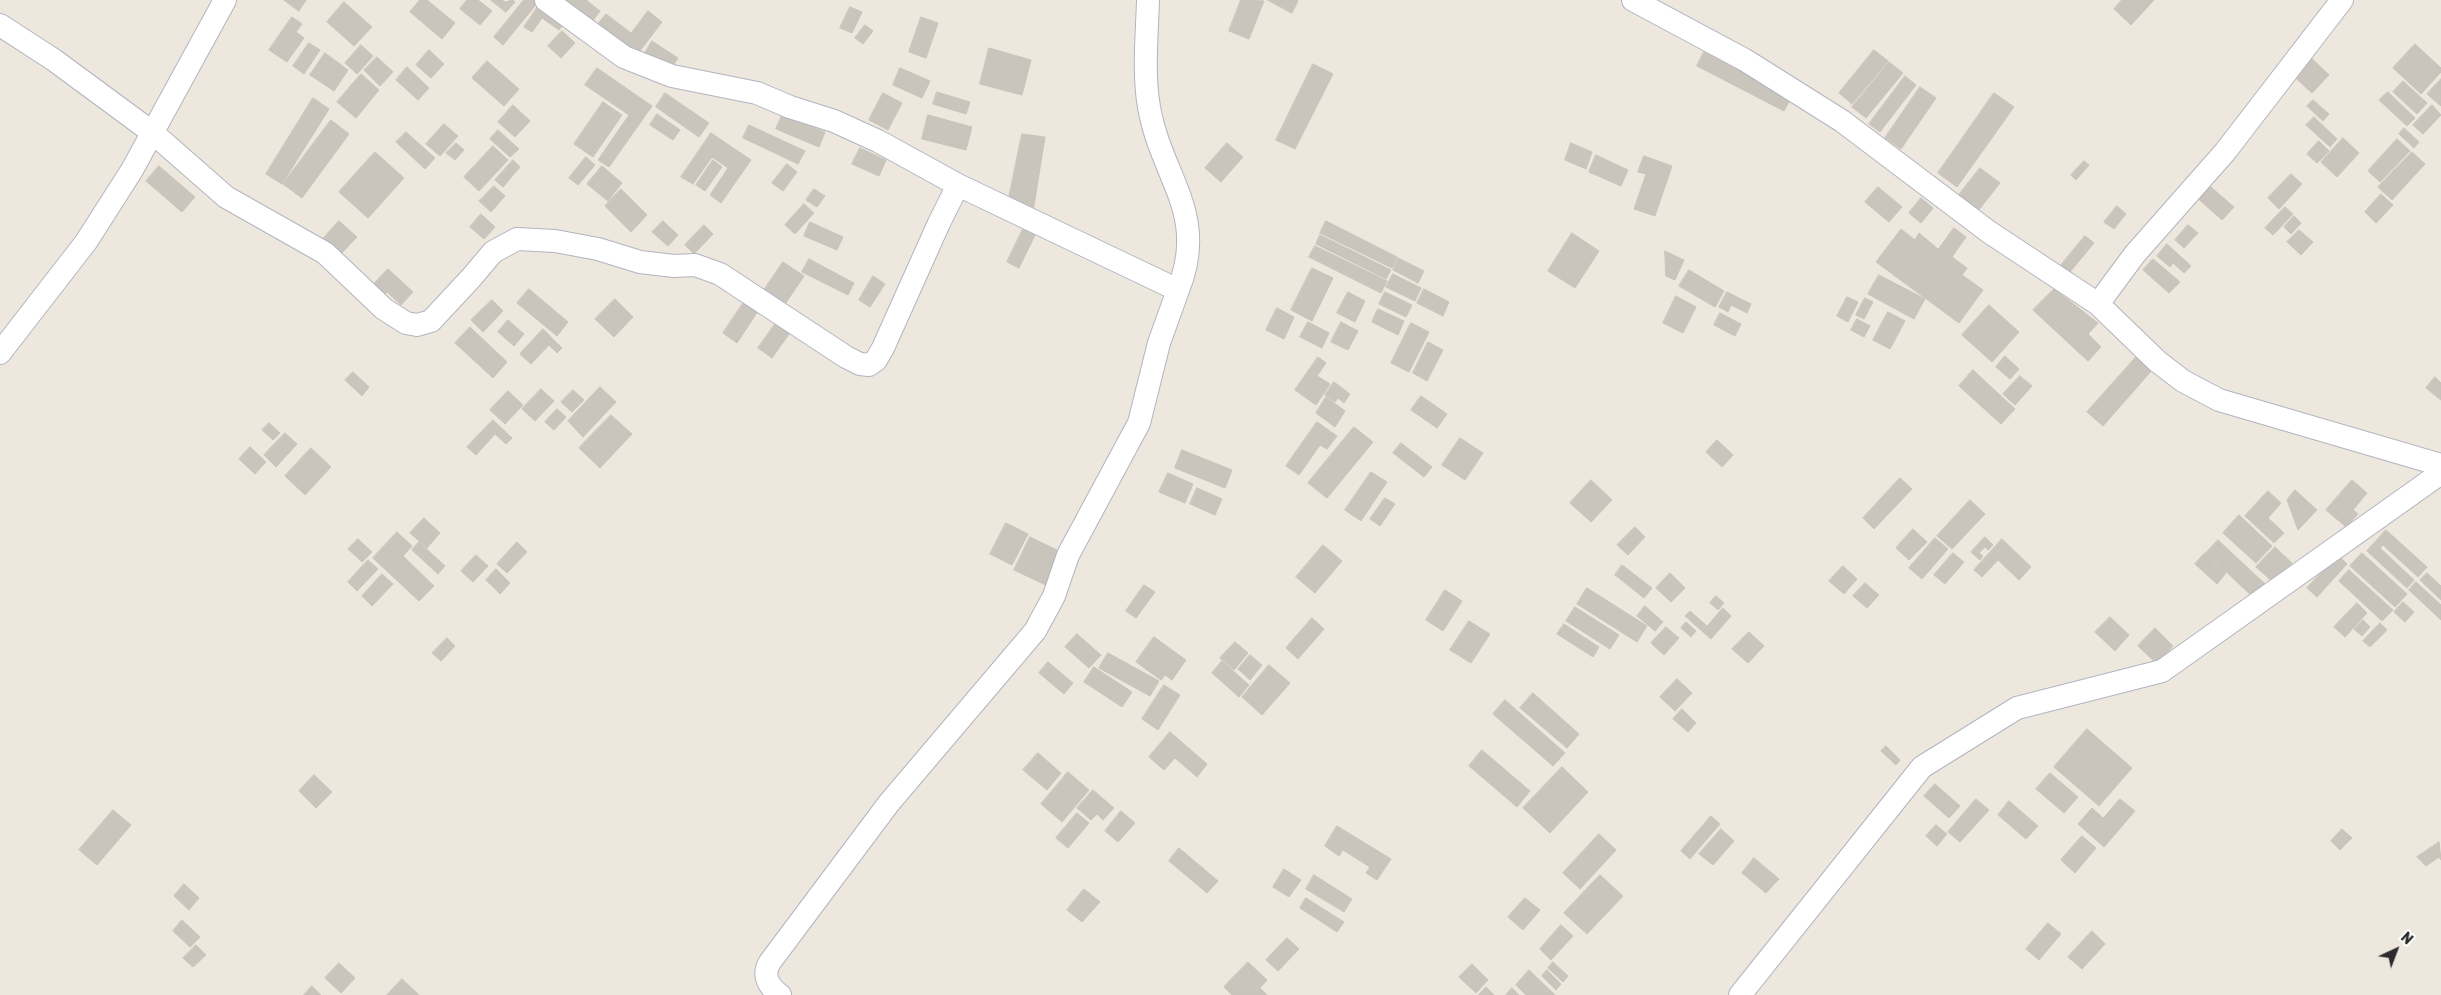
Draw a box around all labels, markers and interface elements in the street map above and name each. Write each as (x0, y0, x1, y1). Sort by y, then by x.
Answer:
north arrow (2371, 925, 2421, 975)
text: N (2397, 929, 2416, 948)

